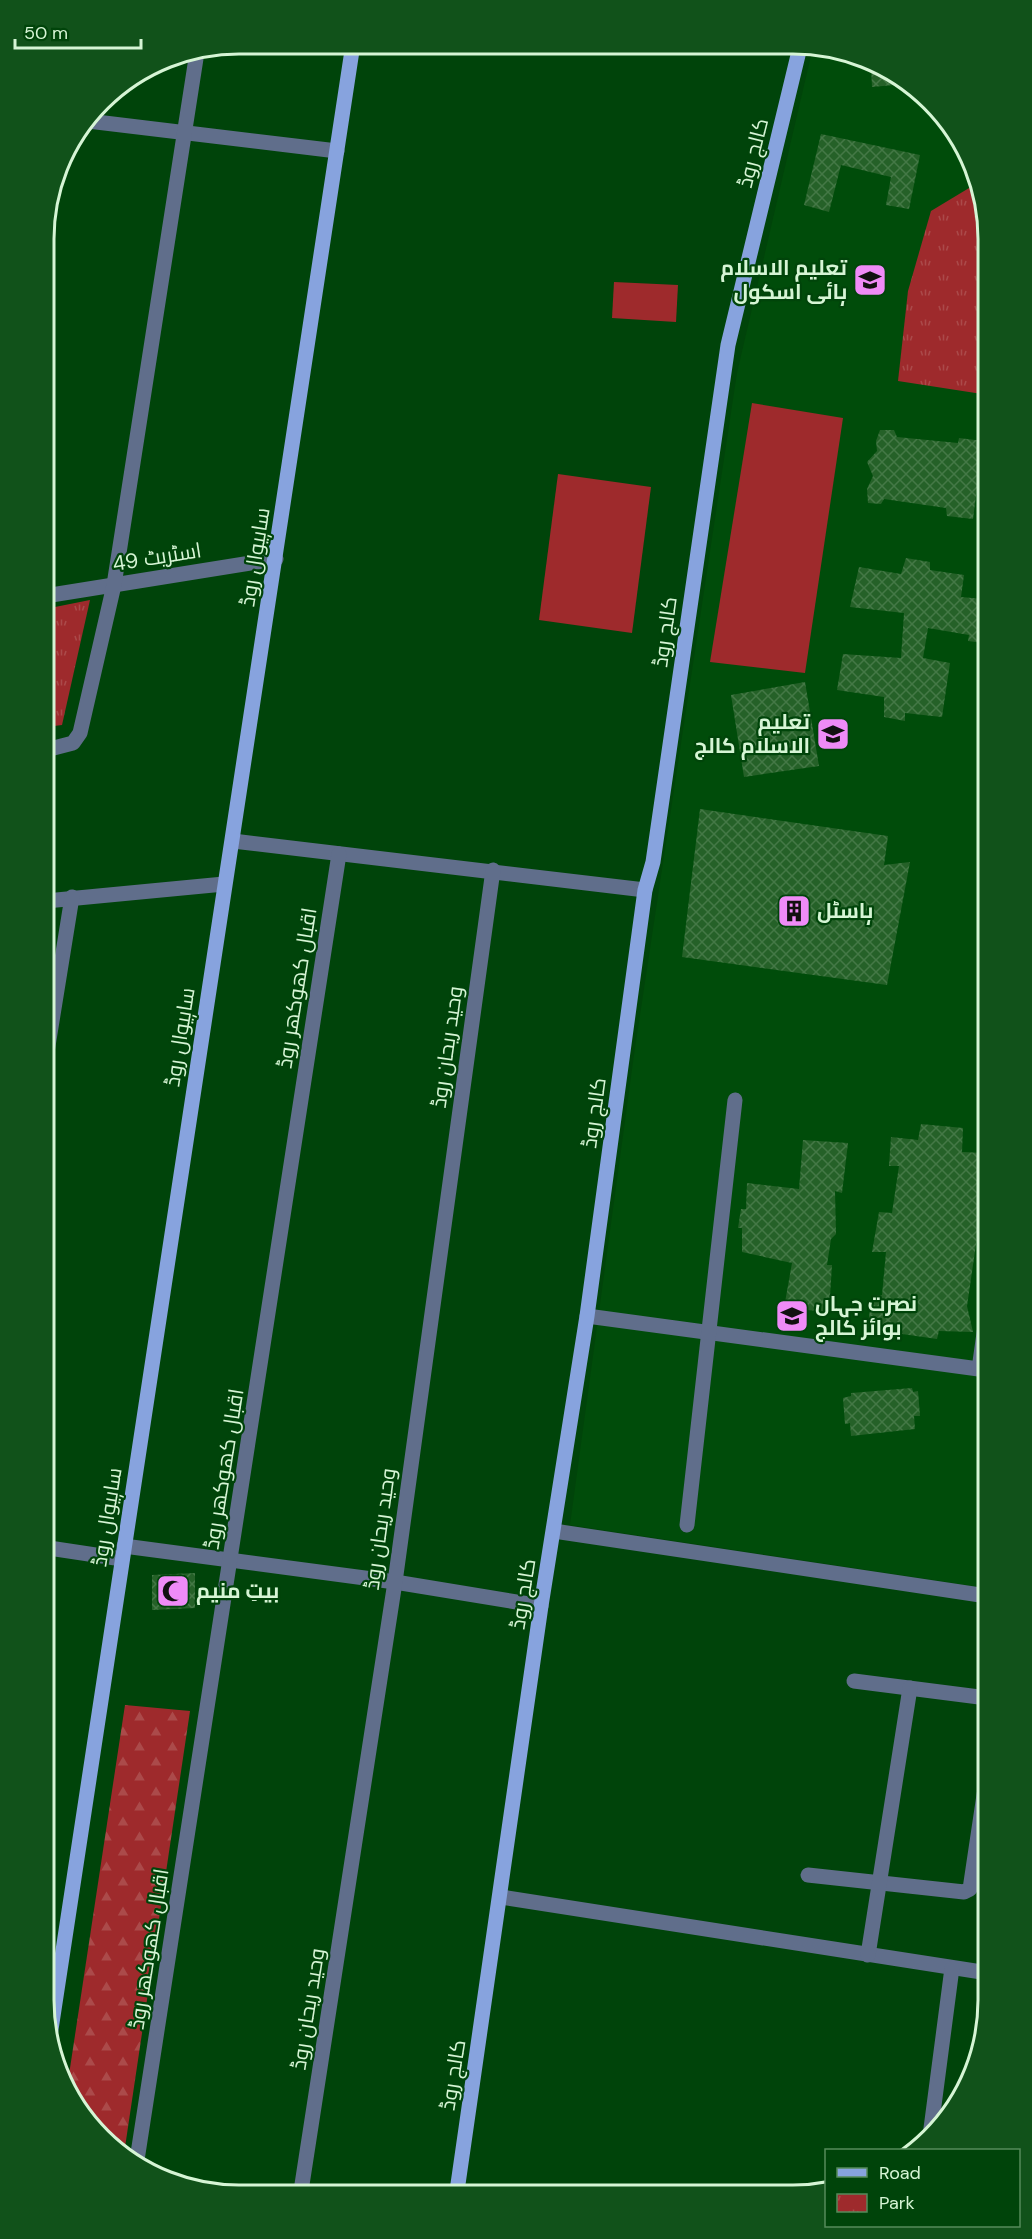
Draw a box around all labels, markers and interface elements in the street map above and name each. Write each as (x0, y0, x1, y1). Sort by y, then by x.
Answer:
scale bar (15, 12, 141, 50)
text: 50 m (24, 21, 68, 45)
street label: کالج روڈ (731, 115, 775, 191)
place label: تعلیم الاسلام ہائی اسکول (720, 254, 848, 307)
school or university icon: تعلیم الاسلام ہائی اسکول (852, 262, 888, 298)
street label: ساہیوال روڈ (233, 506, 277, 608)
street label: اسٹریٹ 49 (110, 536, 204, 578)
street label: کالج روڈ (646, 595, 684, 669)
place label: تعلیم الاسلام کالج (694, 708, 811, 760)
school or university icon: تعلیم الاسلام کالج (815, 716, 851, 752)
building icon: ہاسٹل (776, 893, 812, 929)
place label: ہاسٹل (817, 897, 873, 926)
street label: اقبال کھوکھر روڈ (270, 906, 324, 1070)
street label: وحید ریحان روڈ (425, 984, 469, 1110)
street label: ساہیوال روڈ (158, 986, 202, 1088)
street label: کالج روڈ (575, 1076, 613, 1150)
place label: نصرت جہاں بوائز کالج (815, 1290, 917, 1342)
school or university icon: نصرت جہاں بوائز کالج (774, 1298, 810, 1334)
street label: اقبال کھوکھر روڈ (197, 1387, 251, 1551)
street label: ساہیوال روڈ (85, 1466, 129, 1568)
street label: وحید ریحان روڈ (358, 1466, 402, 1592)
street label: کالج روڈ (504, 1557, 542, 1631)
mosque icon: بیتِ منیم (155, 1573, 191, 1609)
place label: بیتِ منیم (196, 1577, 279, 1605)
street label: اقبال کھوکھر روڈ (122, 1867, 176, 2031)
street label: وحید ریحان روڈ (285, 1946, 331, 2072)
street label: کالج روڈ (434, 2038, 472, 2112)
legend (825, 2149, 1020, 2227)
text: Road (879, 2161, 921, 2185)
text: Park (879, 2191, 915, 2215)

